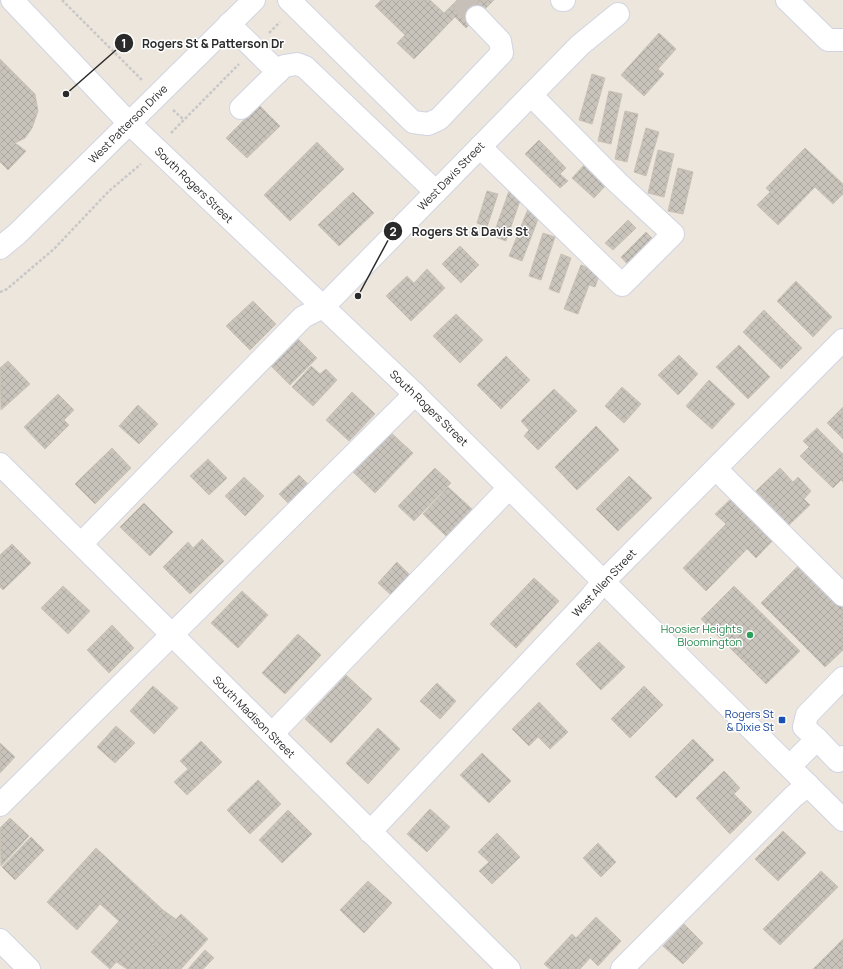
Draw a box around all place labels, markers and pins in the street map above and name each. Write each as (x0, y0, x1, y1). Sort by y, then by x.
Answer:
callout: Rogers St & Patterson Dr (114, 31, 292, 55)
callout: Rogers St & Davis St (383, 219, 536, 243)
place label: Hoosier Heights Bloomington (661, 621, 742, 649)
marker: Hoosier Heights Bloomington (745, 630, 755, 640)
place label: Rogers St & Dixie St (725, 706, 774, 734)
marker: Rogers St & Dixie St (777, 715, 787, 725)

